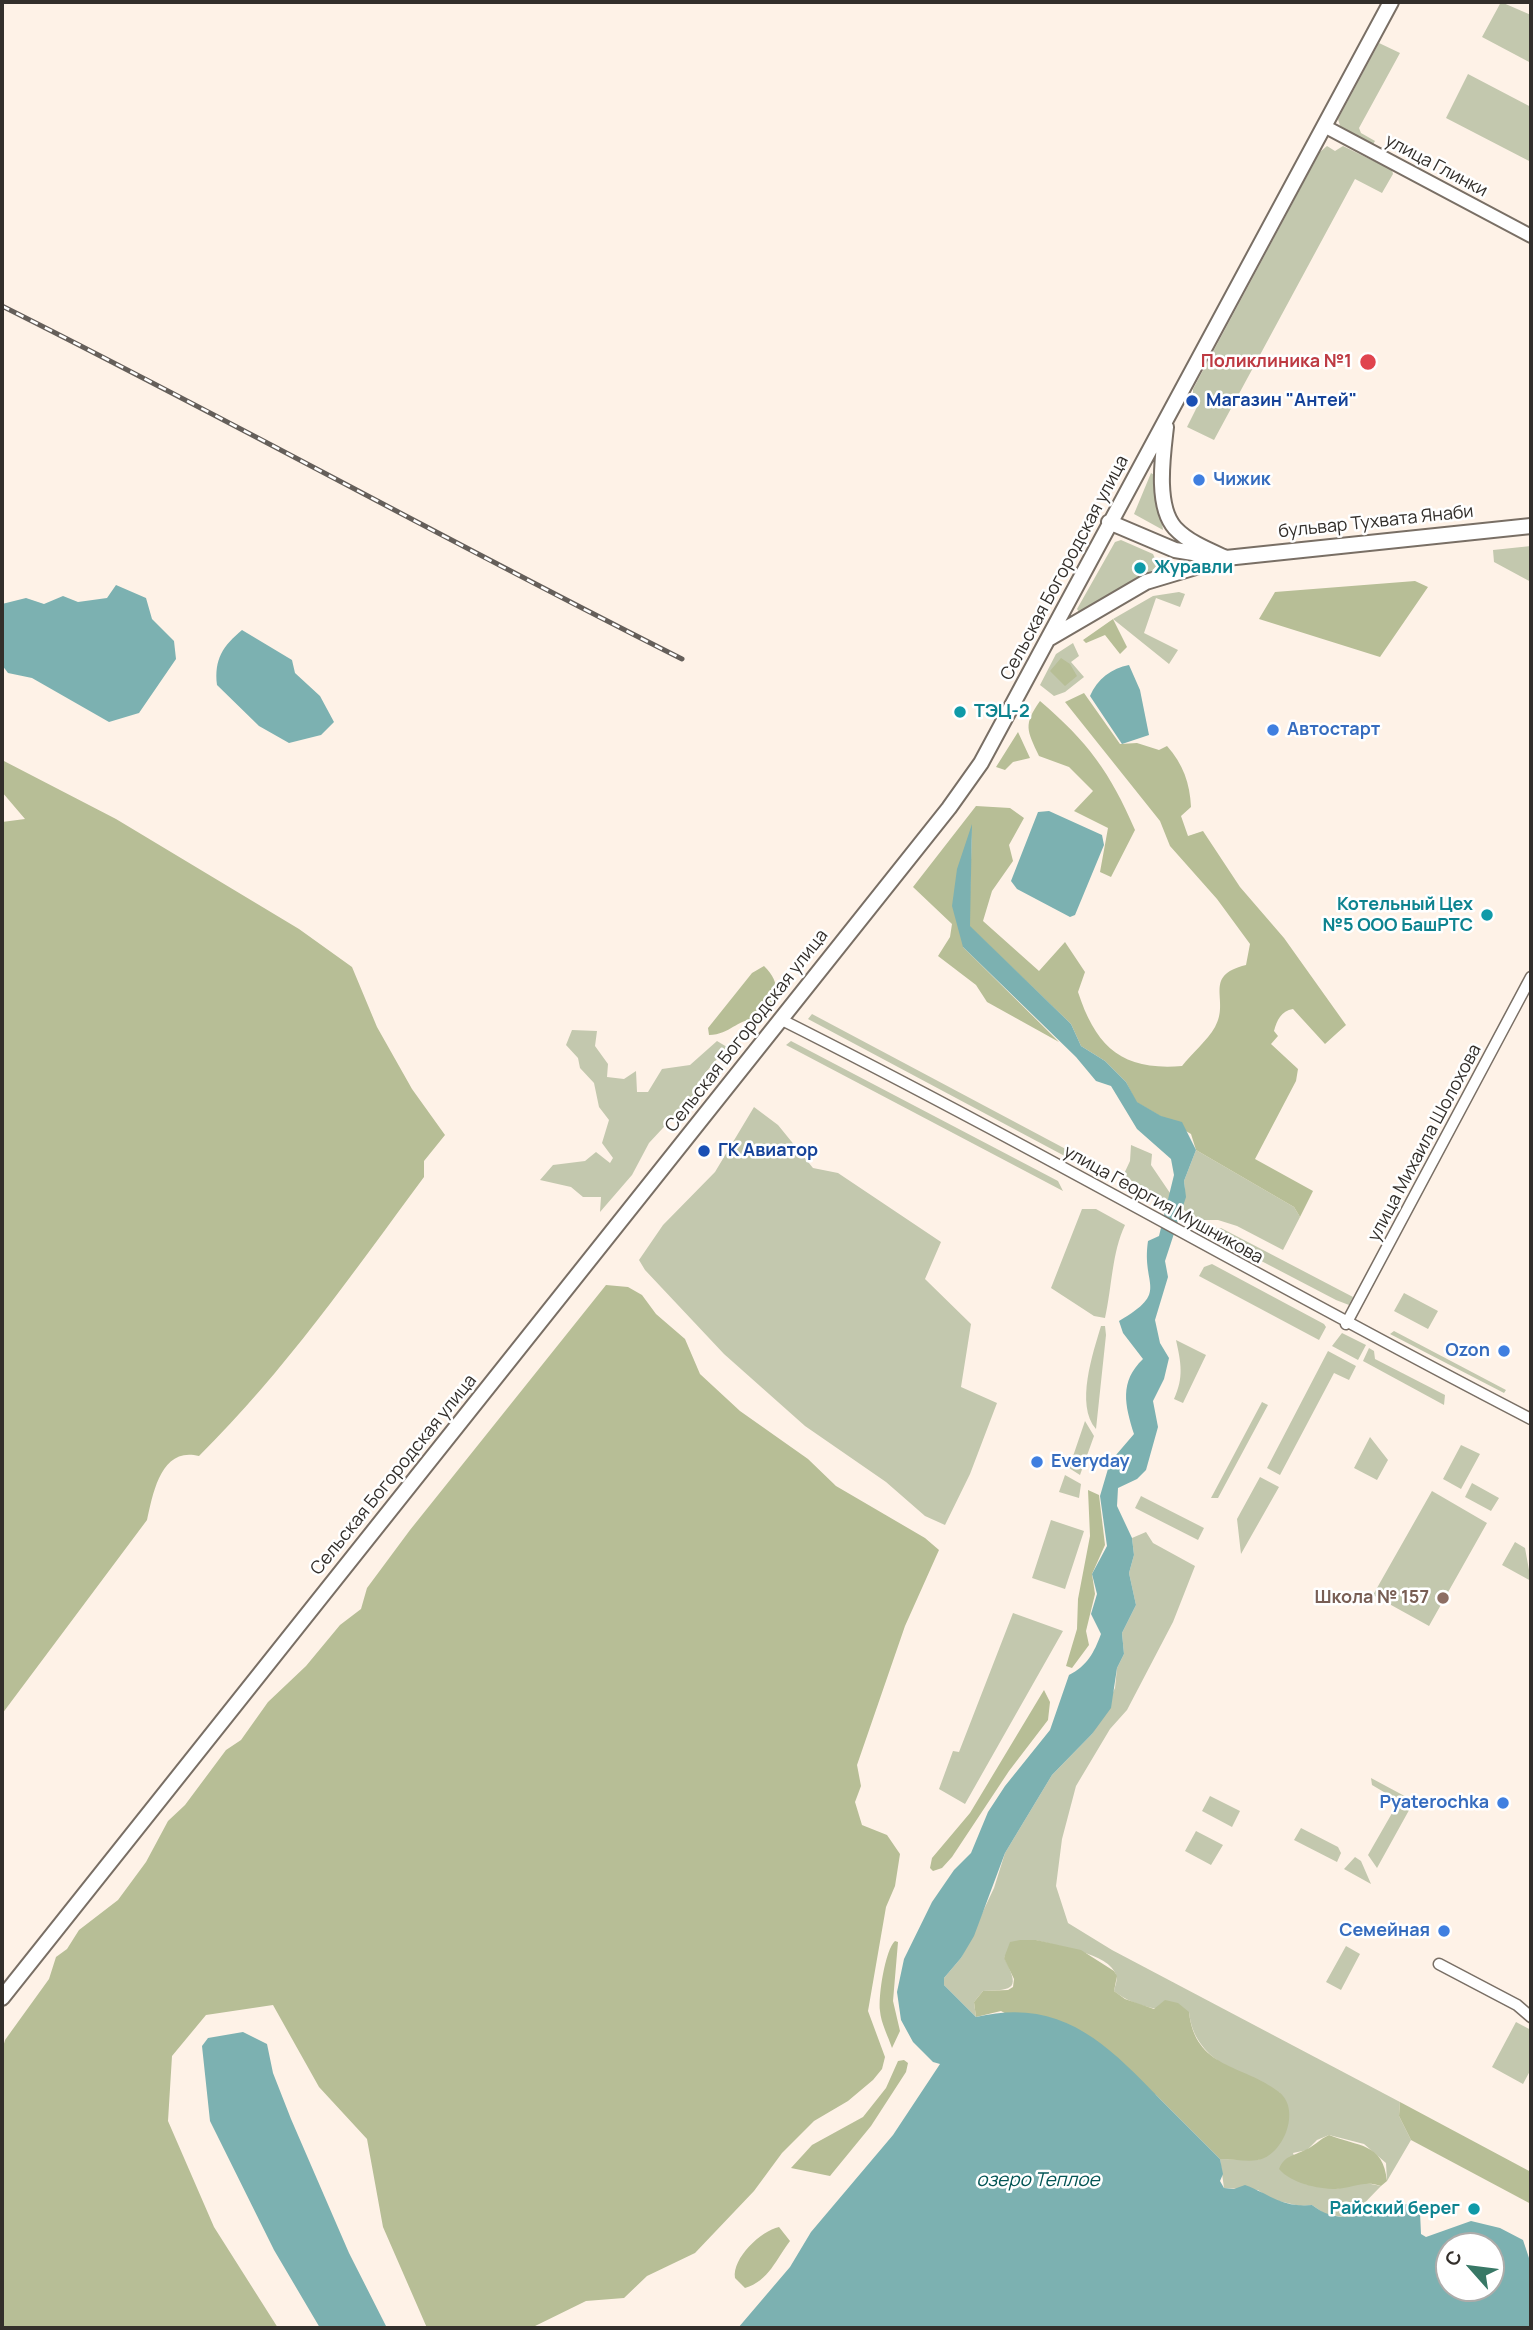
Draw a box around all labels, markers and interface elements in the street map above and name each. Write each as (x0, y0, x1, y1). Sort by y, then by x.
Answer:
street label: улица Глинки (1381, 130, 1491, 202)
place label: Поликлиника №1 (1201, 351, 1352, 373)
marker: Поликлиника №1 (1358, 352, 1378, 372)
place label: Магазин "Антей" (1206, 390, 1357, 412)
marker: Магазин "Антей" (1184, 393, 1200, 409)
street label: Сельская Богородская улица (996, 452, 1134, 684)
place label: Чижик (1213, 469, 1271, 491)
marker: Чижик (1191, 472, 1207, 488)
street label: бульвар Тухвата Янаби (1277, 501, 1475, 543)
place label: Журавли (1154, 557, 1233, 579)
marker: Журавли (1132, 560, 1148, 576)
place label: ТЭЦ-2 (974, 701, 1030, 723)
marker: ТЭЦ-2 (952, 704, 968, 720)
place label: Автостарт (1287, 719, 1380, 741)
marker: Автостарт (1265, 722, 1281, 738)
place label: Котельный Цех №5 ООО БашРТС (1323, 894, 1473, 936)
marker: Котельный Цех №5 ООО БашРТС (1479, 907, 1495, 923)
street label: Сельская Богородская улица (661, 925, 833, 1137)
street label: улица Михаила Шолохова (1364, 1041, 1486, 1245)
place label: ГК Авиатор (718, 1140, 818, 1162)
street label: улица Георгия Мушникова (1059, 1141, 1267, 1269)
marker: ГК Авиатор (696, 1143, 712, 1159)
place label: Ozon (1445, 1340, 1490, 1362)
marker: Ozon (1496, 1343, 1512, 1359)
street label: Сельская Богородская улица (306, 1370, 482, 1580)
place label: Everyday (1051, 1451, 1130, 1473)
marker: Everyday (1029, 1454, 1045, 1470)
place label: Школа № 157 (1314, 1587, 1429, 1609)
marker: Школа № 157 (1435, 1590, 1451, 1606)
place label: Pyaterochka (1379, 1792, 1489, 1814)
marker: Pyaterochka (1495, 1795, 1511, 1811)
place label: Семейная (1339, 1920, 1430, 1942)
marker: Семейная (1436, 1923, 1452, 1939)
water label: озеро Теплое (976, 2170, 1100, 2192)
place label: Райский берег (1329, 2198, 1460, 2220)
marker: Райский берег (1466, 2201, 1482, 2217)
north arrow (1435, 2232, 1505, 2302)
text: С (1438, 2246, 1468, 2270)

